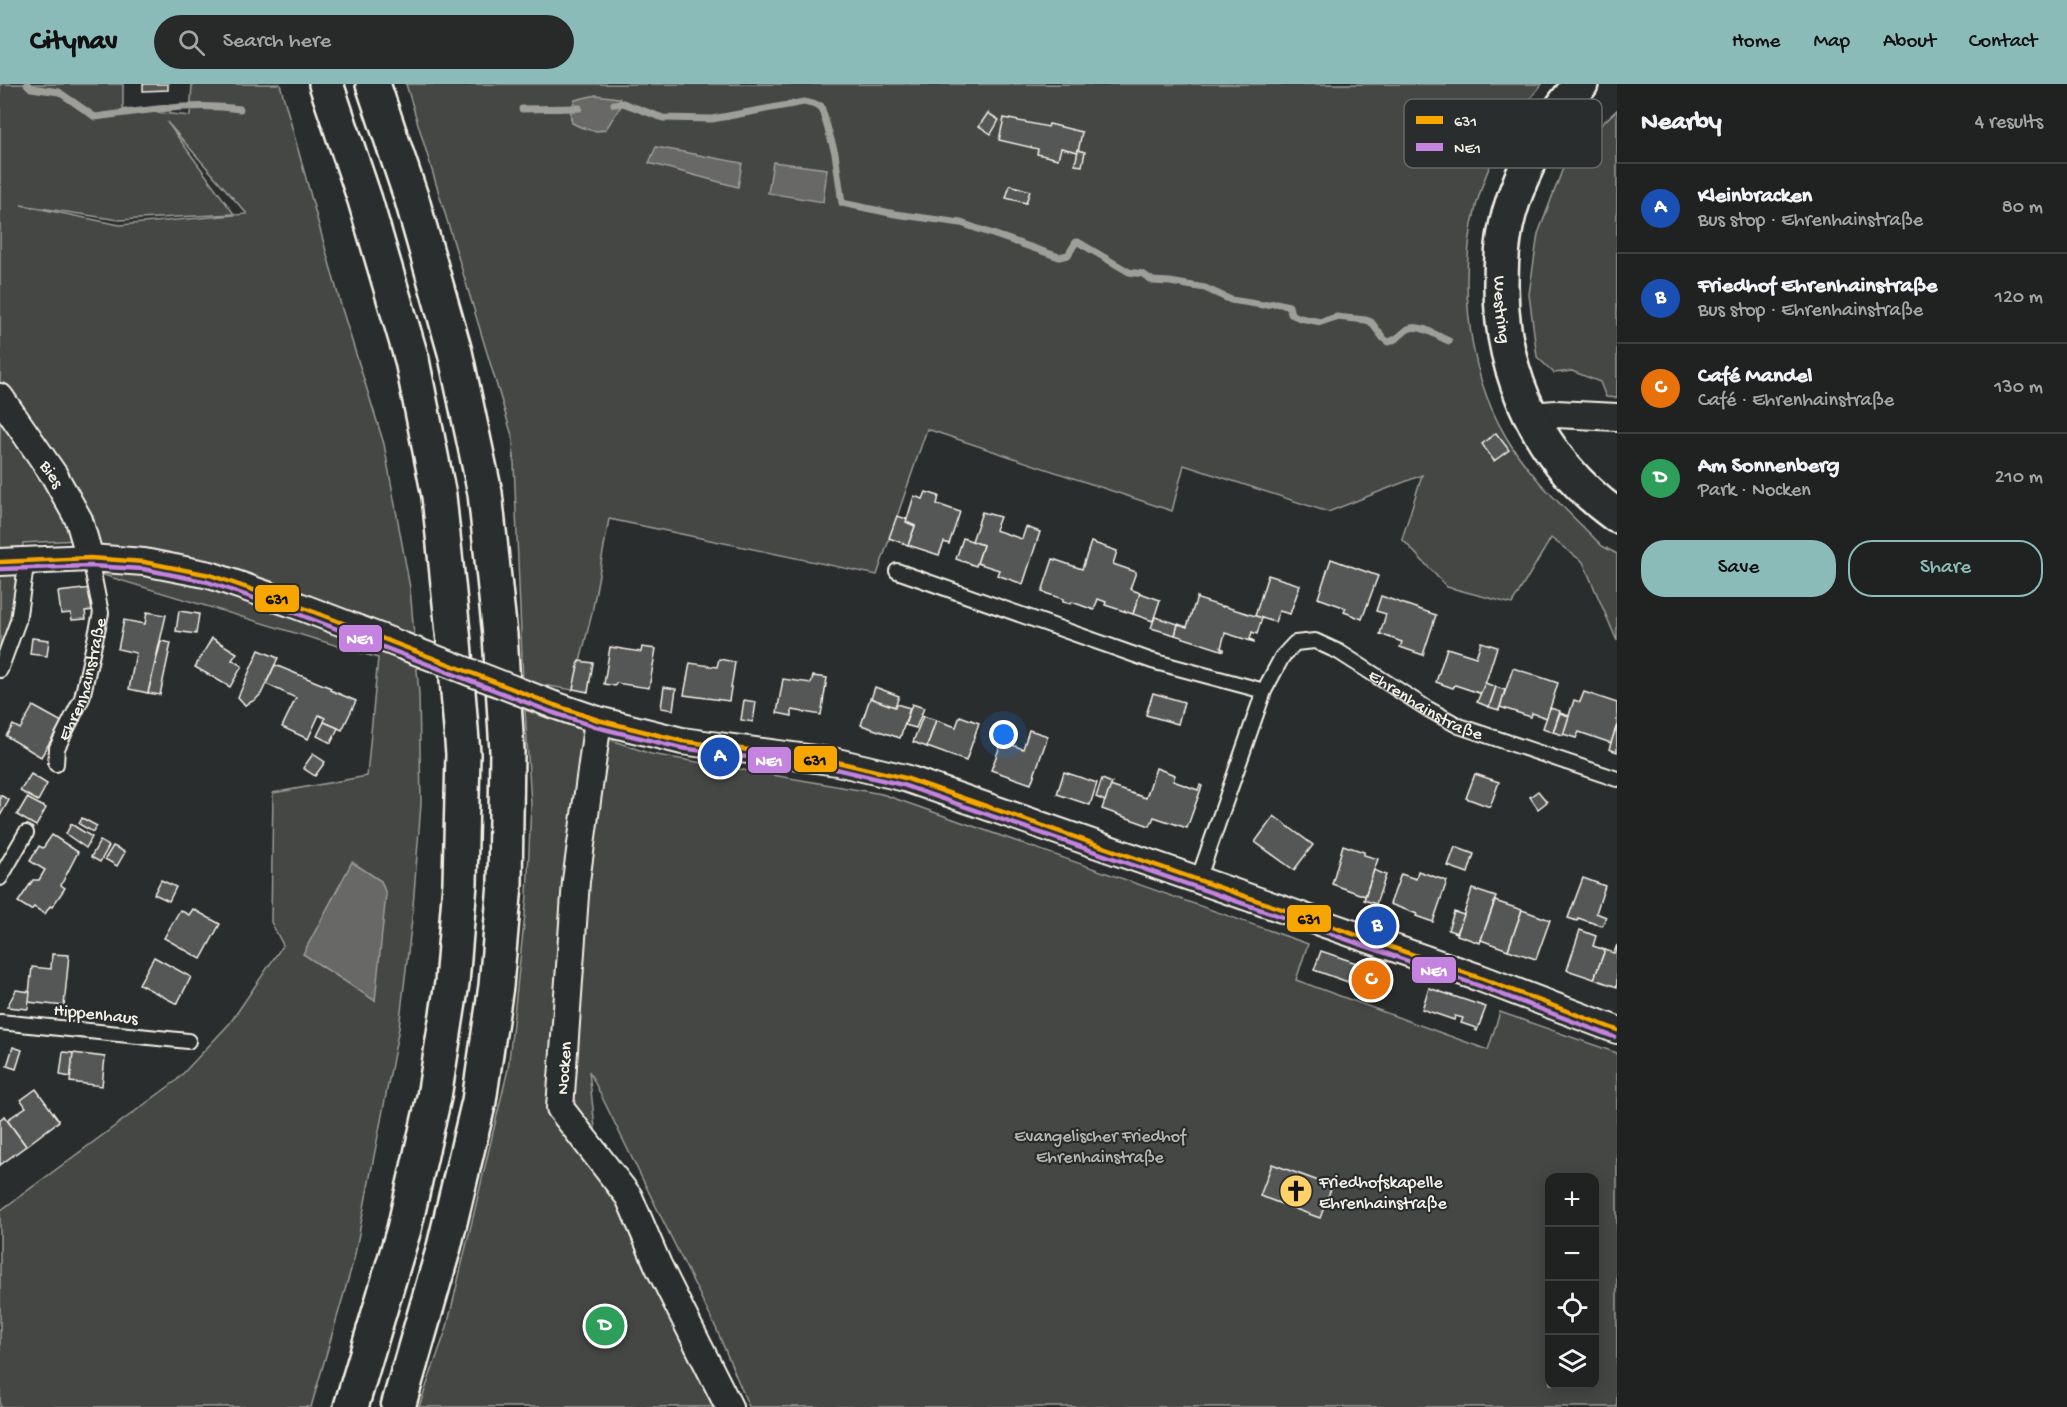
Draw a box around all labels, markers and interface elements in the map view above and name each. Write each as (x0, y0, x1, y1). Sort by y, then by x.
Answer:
search box (154, 15, 574, 69)
text: Citynav (30, 26, 118, 59)
icon: search (175, 26, 208, 59)
text: Search here (223, 29, 331, 55)
text: Home (1732, 30, 1780, 55)
text: Map (1813, 30, 1850, 55)
text: About (1883, 30, 1936, 55)
text: Contact (1969, 30, 2037, 55)
legend (1404, 99, 1602, 168)
text: Nearby (1641, 108, 1722, 139)
text: 4 results (1975, 112, 2043, 135)
text: 631 (1454, 114, 1477, 133)
text: NE1 (1454, 141, 1481, 160)
text: Kleinbracken (1698, 184, 1812, 210)
text: A (1655, 197, 1666, 220)
text: 80 m (2002, 197, 2043, 220)
text: Bus stop · Ehrenhainstraße (1698, 210, 1923, 233)
text: Friedhof Ehrenhainstraße (1698, 274, 1937, 300)
street label: Westring (1488, 276, 1514, 345)
text: B (1655, 287, 1666, 310)
text: 120 m (1995, 287, 2043, 310)
text: Bus stop · Ehrenhainstraße (1698, 300, 1923, 323)
text: Café Mandel (1698, 364, 1812, 390)
text: C (1655, 377, 1666, 400)
text: 130 m (1994, 377, 2043, 400)
text: Café · Ehrenhainstraße (1698, 390, 1894, 413)
text: Am Sonnenberg (1698, 454, 1839, 480)
street label: Bies (33, 456, 68, 494)
text: D (1654, 467, 1667, 490)
text: 210 m (1995, 467, 2043, 490)
text: Park · Nocken (1698, 480, 1811, 503)
button: Save (1641, 540, 1836, 597)
button: Share (1848, 540, 2043, 597)
line badge: 631 (254, 584, 300, 613)
text: 631 (266, 592, 288, 611)
street label: Ehrenhainstraße (54, 616, 113, 745)
line badge: NE1 (338, 624, 383, 653)
text: NE1 (347, 632, 373, 651)
street label: Ehrenhainstraße (1364, 666, 1486, 746)
your location (989, 720, 1018, 749)
pin: A (700, 734, 740, 780)
line badge: 631 (793, 745, 838, 773)
line badge: NE1 (747, 746, 792, 774)
text: 631 (804, 753, 826, 772)
text: NE1 (756, 754, 782, 773)
line badge: 631 (1286, 904, 1332, 933)
pin: B (1358, 904, 1396, 948)
text: 631 (1298, 912, 1320, 931)
line badge: NE1 (1411, 956, 1457, 984)
pin: C (1352, 958, 1390, 1002)
text: NE1 (1421, 964, 1447, 983)
street label: Hippenhaus (53, 1001, 140, 1030)
street label: Nocken (553, 1041, 578, 1095)
park label: Evangelischer Friedhof Ehrenhainstraße (1014, 1127, 1187, 1169)
church icon: Friedhofskapelle Ehrenhainstraße (1278, 1173, 1314, 1209)
place label: Friedhofskapelle Ehrenhainstraße (1318, 1173, 1447, 1215)
map controls (1545, 1173, 1599, 1389)
button: + (1545, 1173, 1599, 1227)
button: − (1545, 1227, 1599, 1281)
button: locate (1545, 1281, 1599, 1335)
pin: D (586, 1304, 624, 1348)
button: layers (1545, 1335, 1599, 1389)

